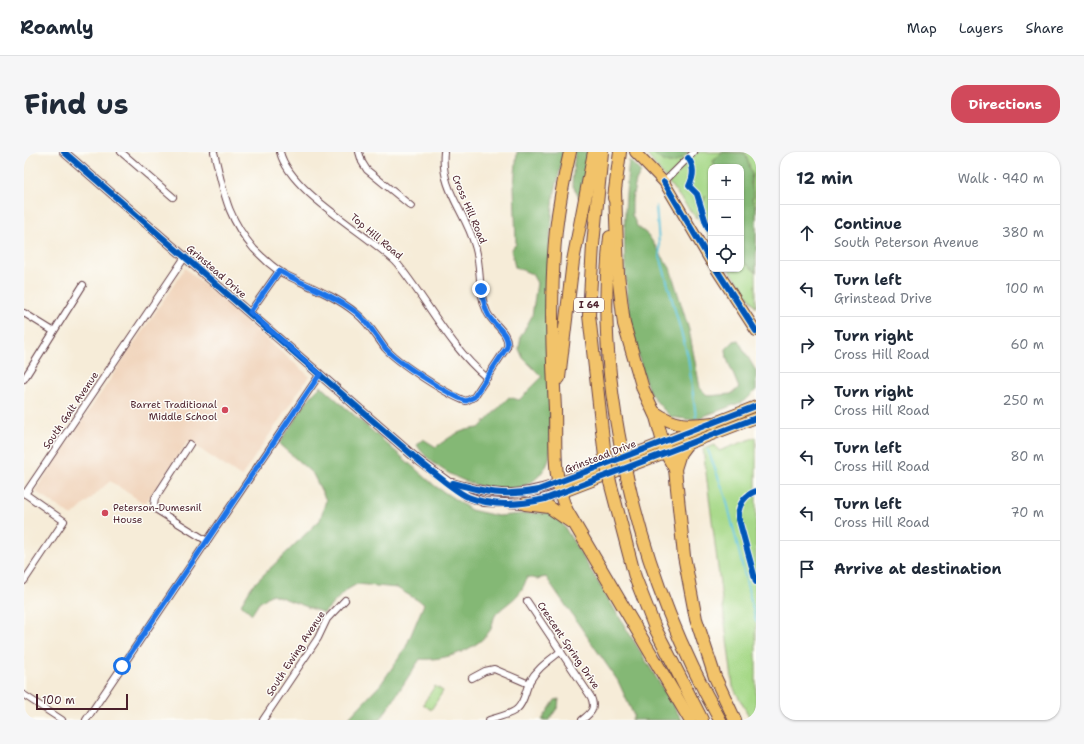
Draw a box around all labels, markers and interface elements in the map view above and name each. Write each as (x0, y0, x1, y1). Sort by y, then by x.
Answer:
text: Roamly (20, 15, 94, 40)
text: Map (907, 19, 937, 37)
text: Layers (959, 19, 1003, 37)
text: Share (1025, 19, 1064, 37)
text: Find us (24, 85, 129, 123)
button: Directions (951, 85, 1060, 123)
map controls (708, 164, 744, 272)
button: + (708, 164, 744, 200)
text: 12 min (796, 167, 853, 189)
text: Walk · 940 m (958, 170, 1044, 187)
street label: Cross Hill Road (449, 173, 490, 246)
button: − (708, 200, 744, 236)
street label: Top Hill Road (348, 211, 406, 263)
text: Continue (834, 214, 902, 234)
icon: ahead (796, 222, 818, 244)
text: 380 m (1002, 224, 1044, 241)
text: South Peterson Avenue (834, 234, 979, 251)
button: locate (708, 236, 744, 272)
street label: Grinstead Drive (184, 242, 250, 301)
text: Turn left (834, 270, 902, 290)
icon: left (796, 278, 818, 300)
route end (472, 280, 490, 298)
text: 100 m (1005, 280, 1044, 297)
text: Grinstead Drive (834, 290, 932, 307)
road number: I 64 (574, 298, 604, 312)
text: Turn right (834, 326, 914, 346)
icon: right (796, 334, 818, 356)
text: 60 m (1011, 336, 1044, 353)
text: Cross Hill Road (834, 346, 930, 363)
street label: South Galt Avenue (40, 369, 101, 452)
text: Turn right (834, 382, 914, 402)
icon: right (796, 390, 818, 412)
text: 250 m (1003, 392, 1044, 409)
place label: Barret Traditional Middle School (131, 398, 217, 423)
text: Cross Hill Road (834, 402, 930, 419)
marker: Barret Traditional Middle School (220, 405, 230, 415)
street label: Grinstead Drive (563, 437, 638, 476)
text: Turn left (834, 438, 902, 458)
icon: left (796, 446, 818, 468)
text: 80 m (1010, 448, 1044, 465)
text: Cross Hill Road (834, 458, 930, 475)
text: Turn left (834, 494, 902, 514)
place label: Peterson-Dumesnil House (113, 501, 202, 526)
icon: left (796, 502, 818, 524)
text: 70 m (1010, 504, 1044, 521)
marker: Peterson-Dumesnil House (100, 508, 110, 518)
text: Cross Hill Road (834, 514, 930, 531)
icon: arrive (796, 558, 818, 580)
text: Arrive at destination (834, 559, 1002, 579)
street label: Crescent Spring Drive (535, 599, 603, 692)
street label: South Ewing Avenue (263, 608, 328, 698)
route start (113, 657, 131, 675)
scale bar (36, 692, 128, 711)
text: 100 m (42, 693, 75, 708)

